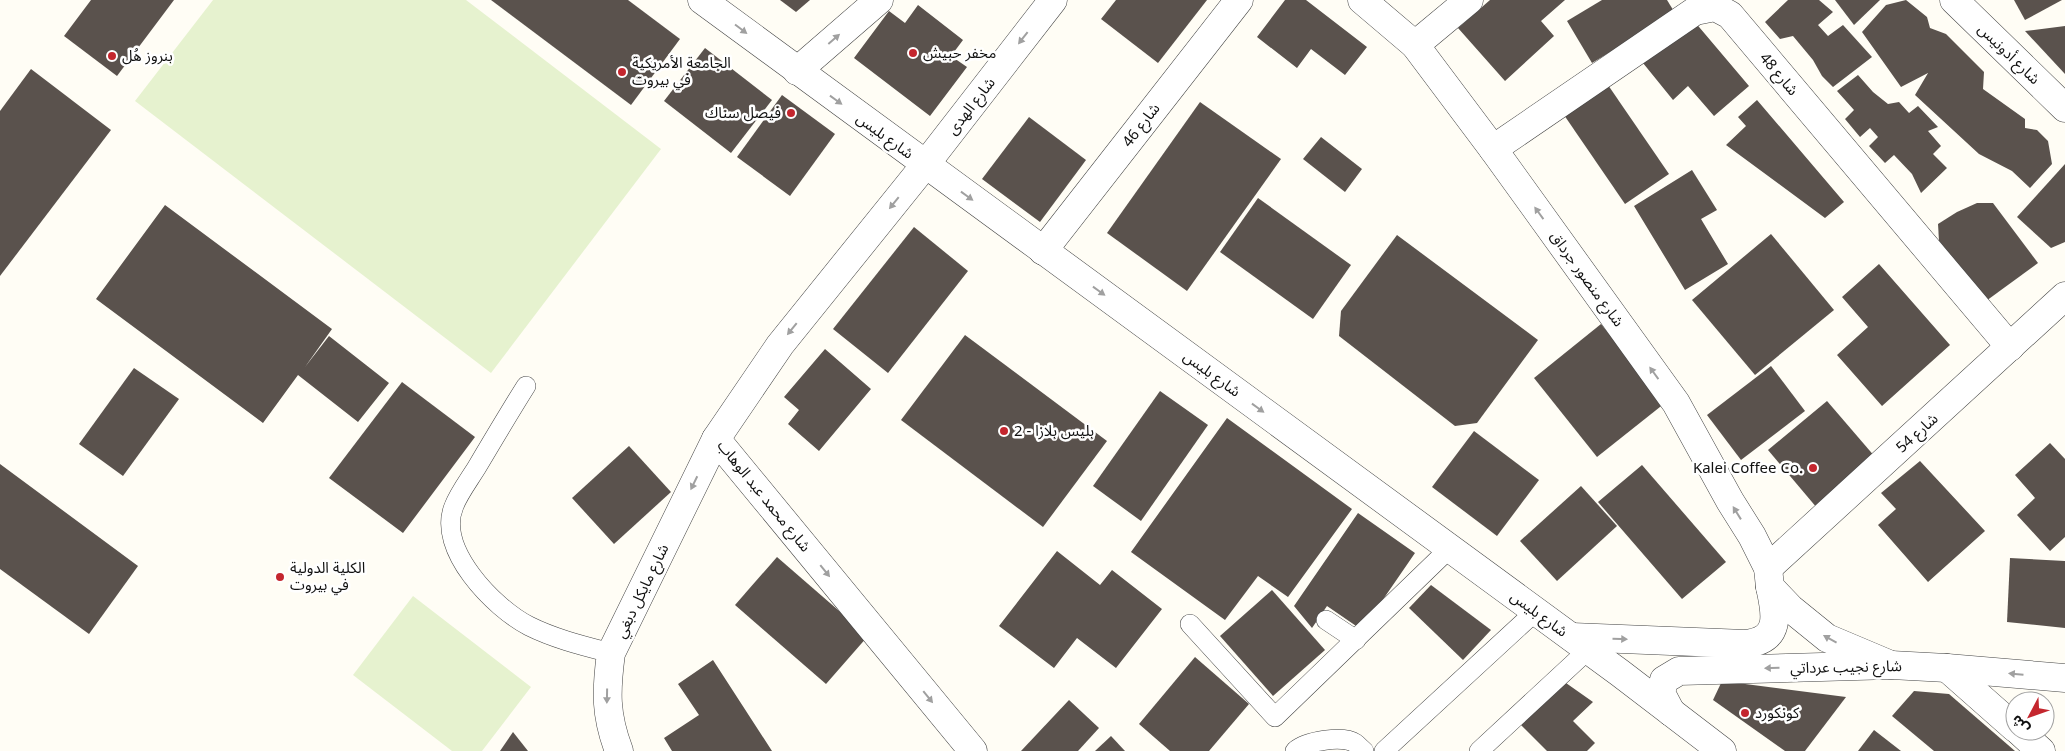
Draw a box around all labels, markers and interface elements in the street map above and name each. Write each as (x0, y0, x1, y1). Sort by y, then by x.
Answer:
street label: شارع أدونيس (1969, 15, 2049, 93)
one-way arrow (734, 24, 748, 34)
one-way arrow (1018, 32, 1029, 45)
one-way arrow (827, 33, 839, 45)
place label: مخفر حبيش (923, 37, 996, 69)
place label: بنروز هُل (122, 40, 173, 72)
street label: شارع 48 (1751, 44, 1808, 104)
place label: الجامعة الأمريكية في بيروت (632, 47, 731, 96)
marker: مخفر حبيش (907, 47, 919, 59)
marker: بنروز هُل (106, 50, 118, 62)
marker: الجامعة الأمريكية في بيروت (616, 66, 628, 78)
street label: شارع الهدى (938, 69, 1005, 142)
one-way arrow (829, 95, 843, 105)
street label: شارع 46 (1113, 95, 1169, 155)
place label: فيصل سناك (705, 97, 781, 129)
street label: شارع بليس (849, 104, 921, 169)
marker: فيصل سناك (785, 107, 797, 119)
one-way arrow (960, 190, 973, 201)
one-way arrow (889, 196, 900, 209)
one-way arrow (1534, 206, 1544, 220)
street label: شارع منصور جرداق (1541, 224, 1633, 335)
one-way arrow (1092, 286, 1105, 296)
one-way arrow (787, 322, 798, 335)
street label: شارع بليس (1176, 342, 1248, 407)
one-way arrow (1649, 367, 1660, 380)
one-way arrow (1251, 403, 1265, 413)
street label: شارع 54 (1888, 404, 1947, 462)
place label: 2 - بليس بلازا (1014, 415, 1094, 447)
marker: 2 - بليس بلازا (998, 425, 1010, 437)
street label: شارع محمد عبد الوهاب (708, 432, 820, 560)
place label: Kalei Coffee Co. (1693, 452, 1803, 484)
marker: Kalei Coffee Co. (1807, 462, 1819, 474)
one-way arrow (690, 476, 698, 490)
one-way arrow (1733, 506, 1742, 519)
street label: شارع مايكل دبغي (605, 538, 679, 644)
place label: الكلية الدولية في بيروت (290, 552, 365, 601)
one-way arrow (819, 565, 830, 578)
marker: الكلية الدولية في بيروت (274, 571, 286, 583)
street label: شارع بليس (1503, 582, 1575, 647)
one-way arrow (1613, 635, 1629, 643)
one-way arrow (1822, 635, 1837, 643)
street label: شارع نجيب عرداتي (1790, 650, 1902, 684)
one-way arrow (1764, 665, 1780, 673)
one-way arrow (2008, 669, 2024, 677)
one-way arrow (603, 688, 611, 704)
one-way arrow (922, 690, 933, 703)
north arrow (2005, 691, 2055, 741)
place label: كونكورد (1755, 697, 1800, 729)
marker: كونكورد (1739, 707, 1751, 719)
text: ش (2003, 707, 2038, 741)

